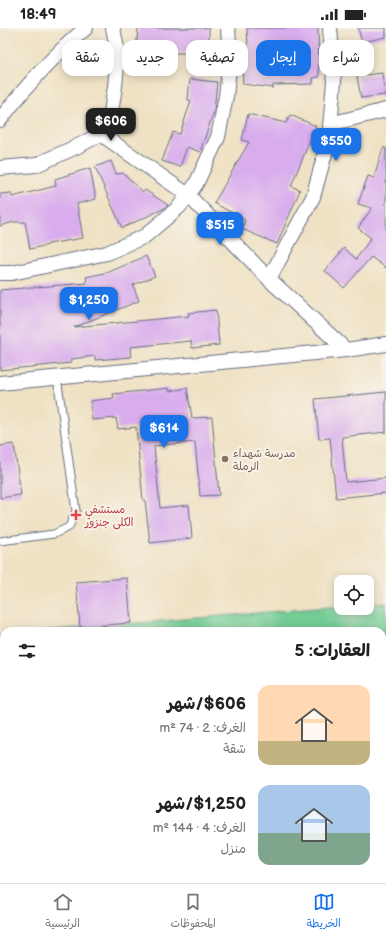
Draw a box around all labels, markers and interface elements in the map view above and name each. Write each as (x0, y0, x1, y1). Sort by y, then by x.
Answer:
text: 18:49 (20, 5, 57, 24)
chip: شقة (62, 40, 114, 76)
chip: جديد (122, 40, 178, 76)
chip: تصفية (186, 40, 248, 76)
chip: إيجار (256, 40, 311, 76)
chip: شراء (319, 40, 374, 76)
pin: $606 (87, 108, 135, 142)
text: $606 (95, 113, 127, 129)
pin: $550 (312, 128, 360, 162)
text: $550 (320, 133, 352, 149)
pin: $515 (196, 212, 244, 246)
text: $515 (205, 217, 235, 233)
pin: $1,250 (56, 287, 122, 321)
text: $1,250 (69, 292, 109, 308)
pin: $614 (140, 415, 188, 449)
text: $614 (149, 420, 179, 436)
place label: مدرسة شهداء الرملة (233, 447, 296, 473)
marker: مدرسة شهداء الرملة (220, 454, 230, 464)
place label: مستشفي الكلى جنزور (84, 503, 134, 530)
marker: مستشفي الكلى جنزور (70, 509, 82, 521)
map controls (334, 575, 374, 615)
button: locate (334, 575, 374, 615)
icon: filters (16, 640, 38, 662)
text: العقارات: 5 (295, 641, 370, 661)
text: $606/شهر (167, 694, 246, 714)
icon: home (290, 701, 338, 749)
text: الغرف: 2 · 74 m² (160, 720, 246, 736)
text: شقة (223, 741, 246, 757)
text: $1,250/شهر (157, 794, 246, 814)
icon: home (290, 801, 338, 849)
text: الغرف: 4 · 144 m² (153, 820, 246, 836)
text: منزل (220, 841, 246, 857)
tab: الرئيسية (45, 891, 80, 933)
tab: المحفوظات (170, 891, 216, 933)
tab: الخريطة (306, 891, 341, 933)

